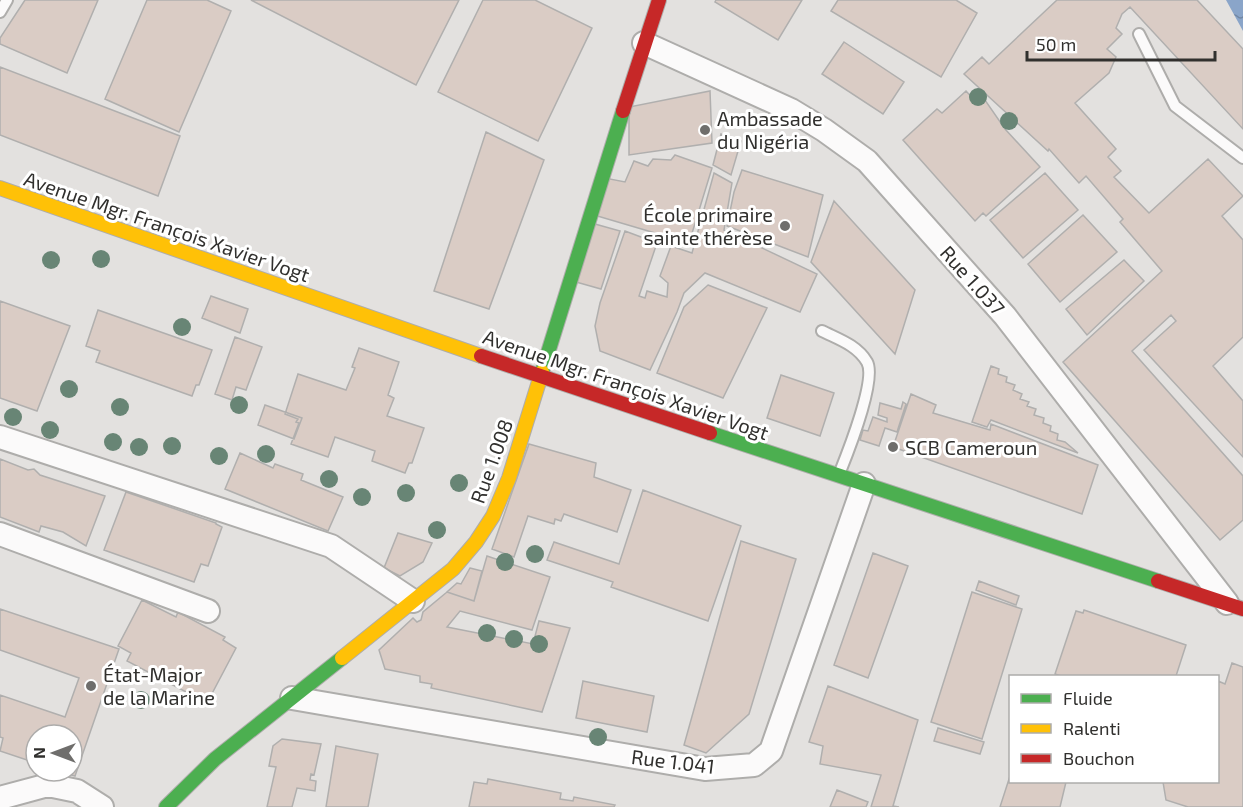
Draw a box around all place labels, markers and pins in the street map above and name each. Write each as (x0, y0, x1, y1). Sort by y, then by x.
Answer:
place label: Ambassade du Nigéria (717, 106, 823, 153)
marker: Ambassade du Nigéria (698, 123, 712, 137)
place label: École primaire sainte thérèse (643, 202, 773, 249)
marker: École primaire sainte thérèse (778, 219, 792, 233)
place label: SCB Cameroun (905, 435, 1037, 459)
marker: SCB Cameroun (886, 440, 900, 454)
place label: État-Major de la Marine (103, 662, 215, 709)
marker: État-Major de la Marine (84, 679, 98, 693)

